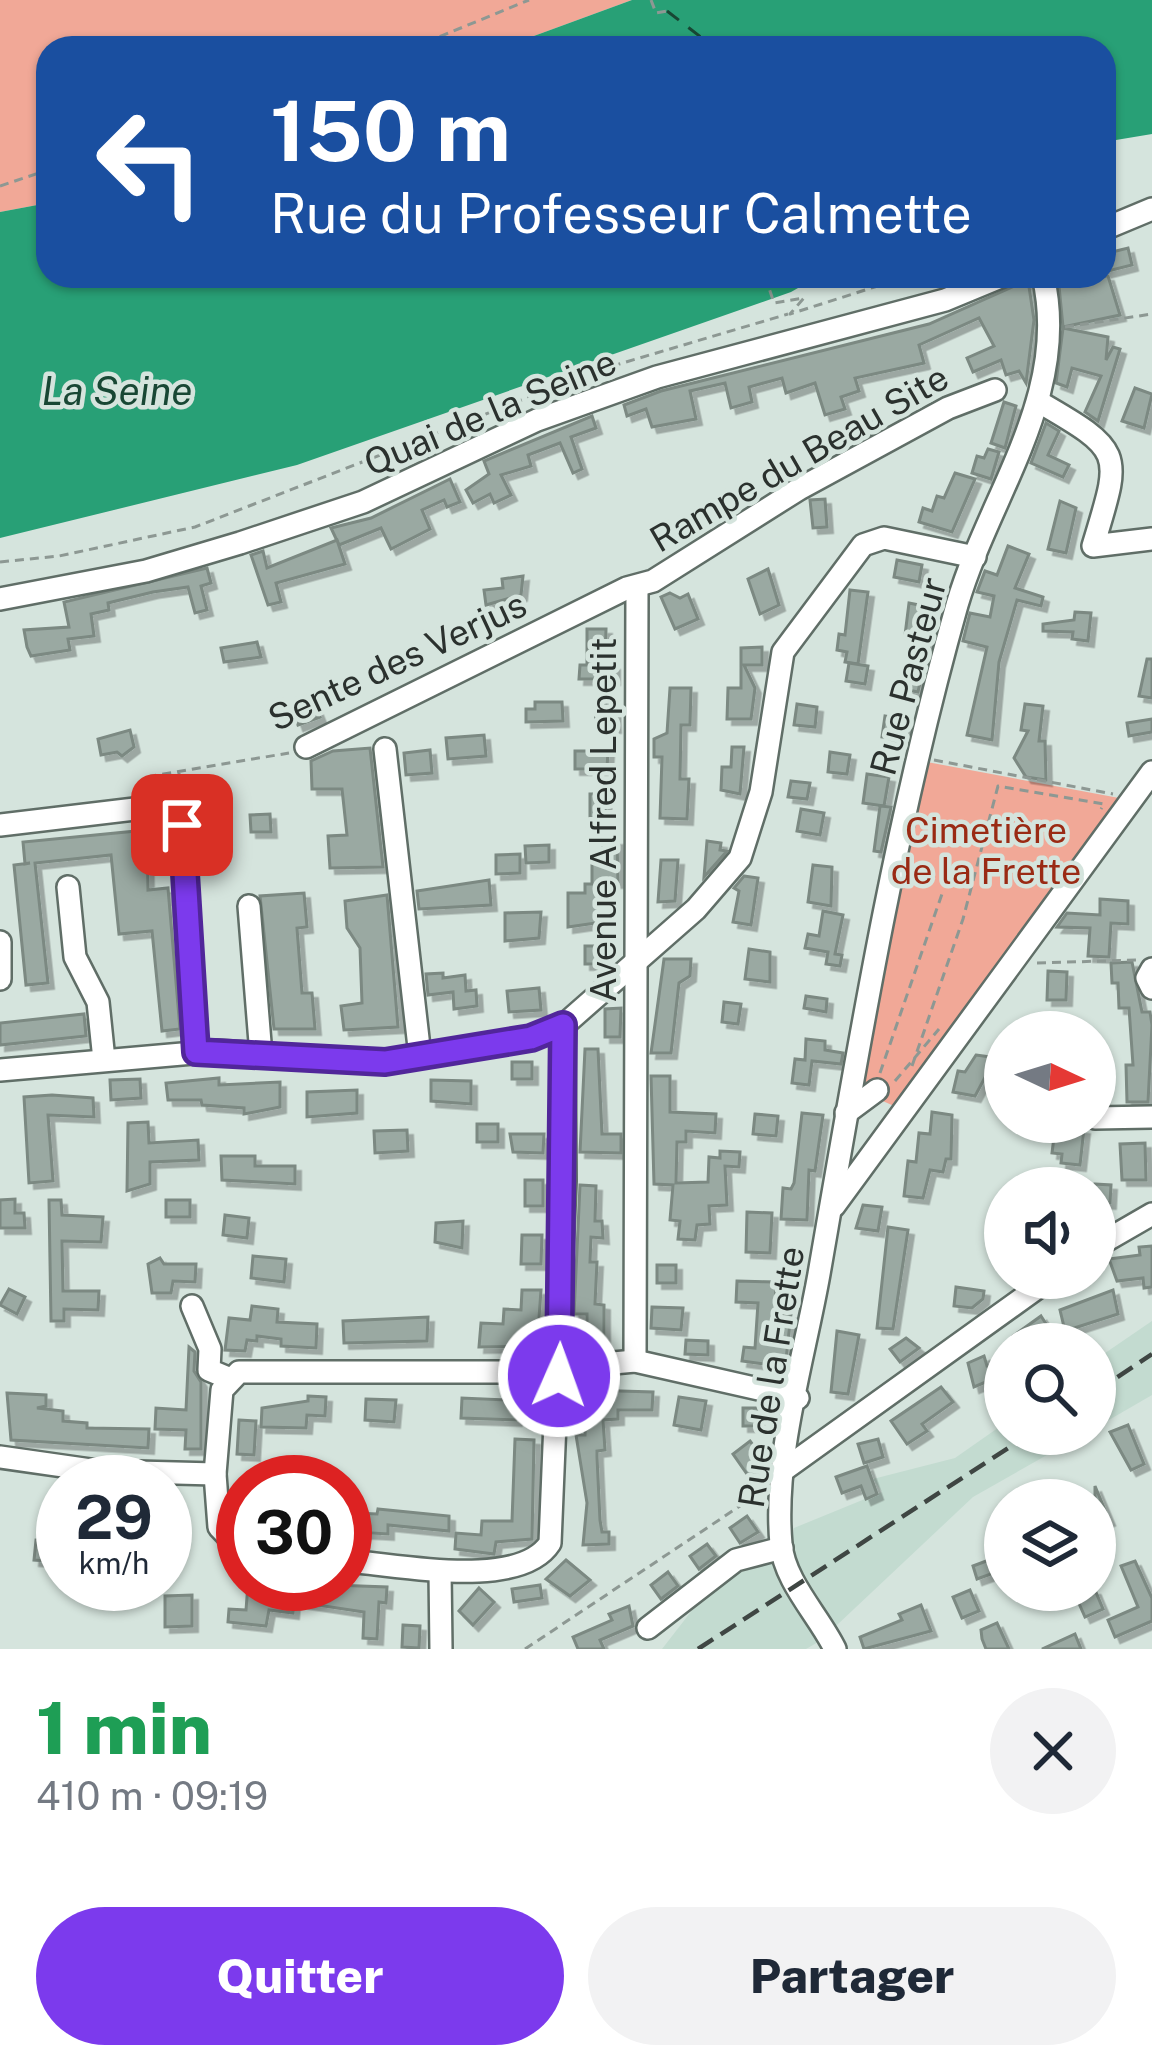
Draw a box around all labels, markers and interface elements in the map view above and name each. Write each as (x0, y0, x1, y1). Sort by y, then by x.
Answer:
text: 150 m (270, 81, 511, 180)
icon: left (72, 84, 228, 240)
text: Rue du Professeur Calmette (270, 182, 972, 245)
street label: Quai de la Seine (358, 340, 622, 484)
street label: Rampe du Beau Site (643, 356, 955, 560)
water label: La Seine (42, 368, 192, 414)
street label: Rue Pasteur (861, 573, 955, 779)
street label: Sente des Verjus (261, 583, 533, 739)
street label: Avenue Alfred Lepetit (582, 638, 624, 1002)
pin (131, 774, 233, 876)
icon: arrive (149, 792, 215, 858)
park label: Cimetière de la Frette (891, 809, 1081, 892)
north arrow (984, 1011, 1116, 1143)
map controls (984, 1011, 1116, 1611)
button: sound (984, 1167, 1116, 1299)
street label: Rue de la Frette (730, 1243, 812, 1511)
position arrow (496, 1313, 622, 1439)
button: search (984, 1323, 1116, 1455)
speed limit sign: 30 (216, 1455, 372, 1611)
button: layers (984, 1479, 1116, 1611)
text: 29 (75, 1482, 153, 1553)
text: km/h (79, 1545, 149, 1581)
text: 1 min (36, 1686, 212, 1770)
button: close (990, 1688, 1116, 1814)
text: 410 m · 09:19 (36, 1773, 268, 1819)
button: Quitter (36, 1907, 564, 2045)
button: Partager (588, 1907, 1116, 2045)

